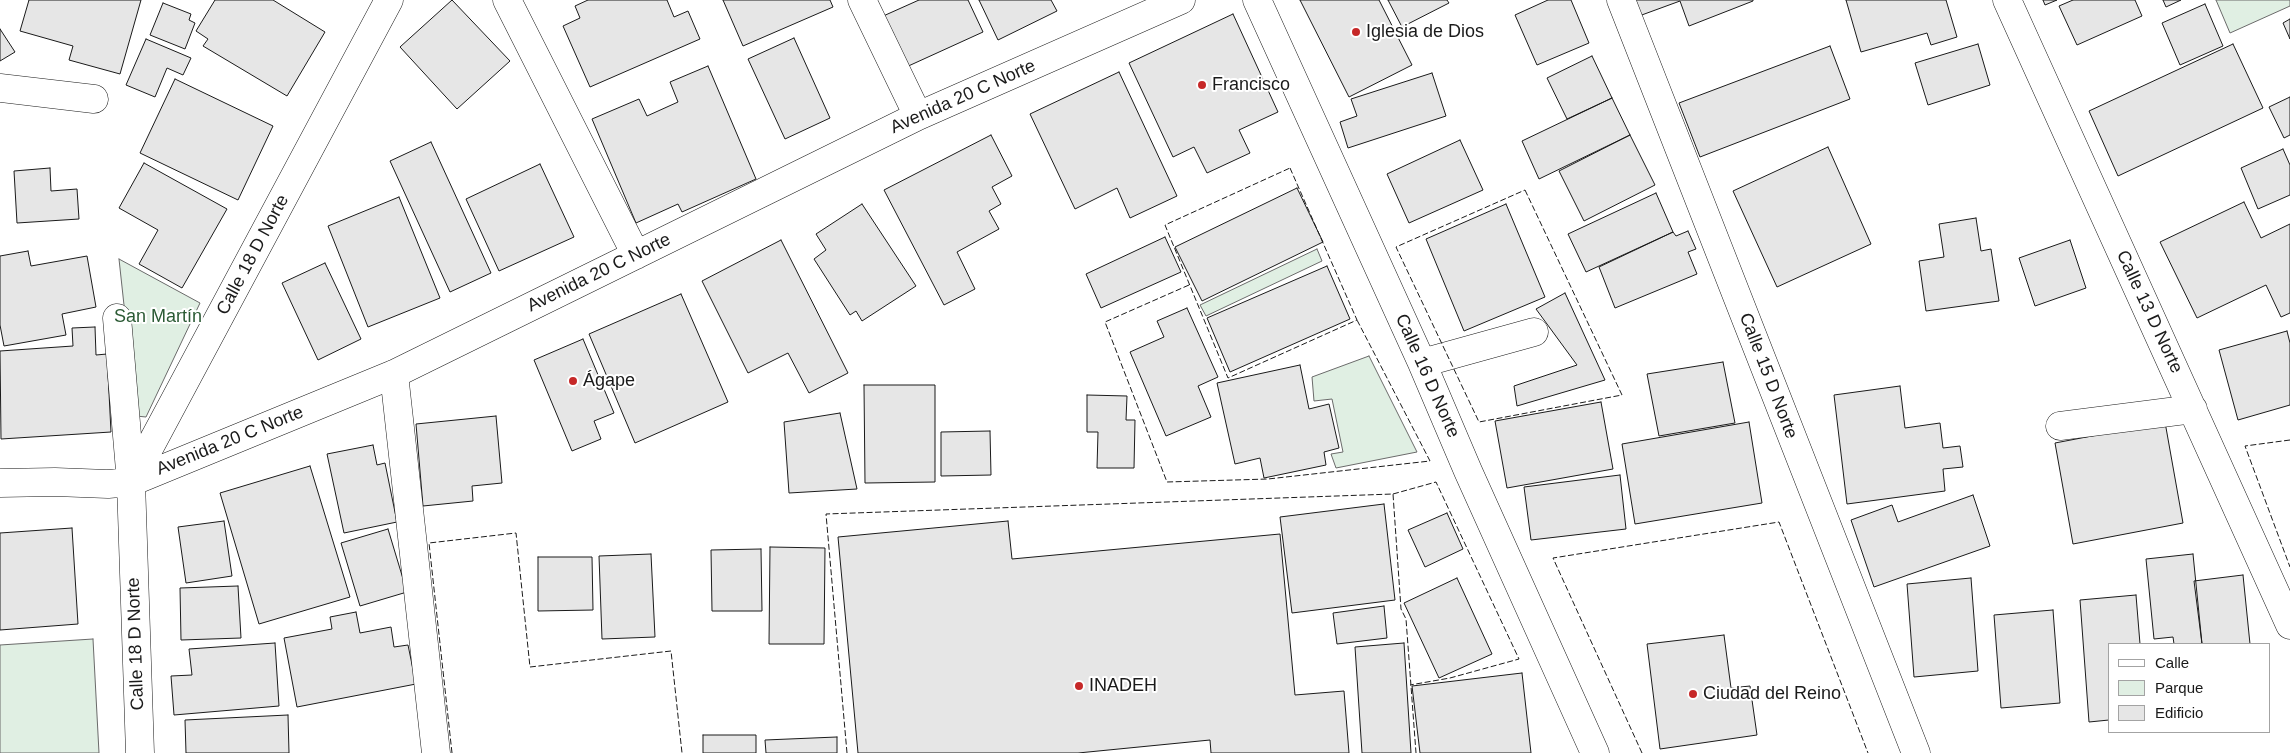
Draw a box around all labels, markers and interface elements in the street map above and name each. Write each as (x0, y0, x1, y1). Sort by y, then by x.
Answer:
place label: Iglesia de Dios (1366, 21, 1484, 43)
marker: Iglesia de Dios (1350, 26, 1362, 38)
street label: Avenida 20 C Norte (887, 55, 1039, 139)
place label: Francisco (1212, 74, 1290, 96)
marker: Francisco (1196, 79, 1208, 91)
street label: Calle 18 D Norte (212, 191, 294, 319)
street label: Avenida 20 C Norte (524, 229, 674, 317)
street label: Calle 13 D Norte (2111, 247, 2187, 377)
park label: San Martín (114, 306, 202, 328)
street label: Calle 15 D Norte (1734, 310, 1802, 442)
street label: Calle 16 D Norte (1390, 311, 1464, 441)
place label: Ágape (583, 370, 635, 392)
marker: Ágape (567, 375, 579, 387)
street label: Avenida 20 C Norte (153, 402, 307, 480)
street label: Calle 18 D Norte (123, 577, 149, 711)
legend (2108, 643, 2270, 733)
text: Calle (2155, 654, 2189, 671)
place label: INADEH (1089, 675, 1157, 697)
text: Parque (2155, 679, 2203, 696)
marker: INADEH (1073, 680, 1085, 692)
place label: Ciudad del Reino (1703, 683, 1841, 705)
marker: Ciudad del Reino (1687, 688, 1699, 700)
text: Edificio (2155, 704, 2203, 721)

